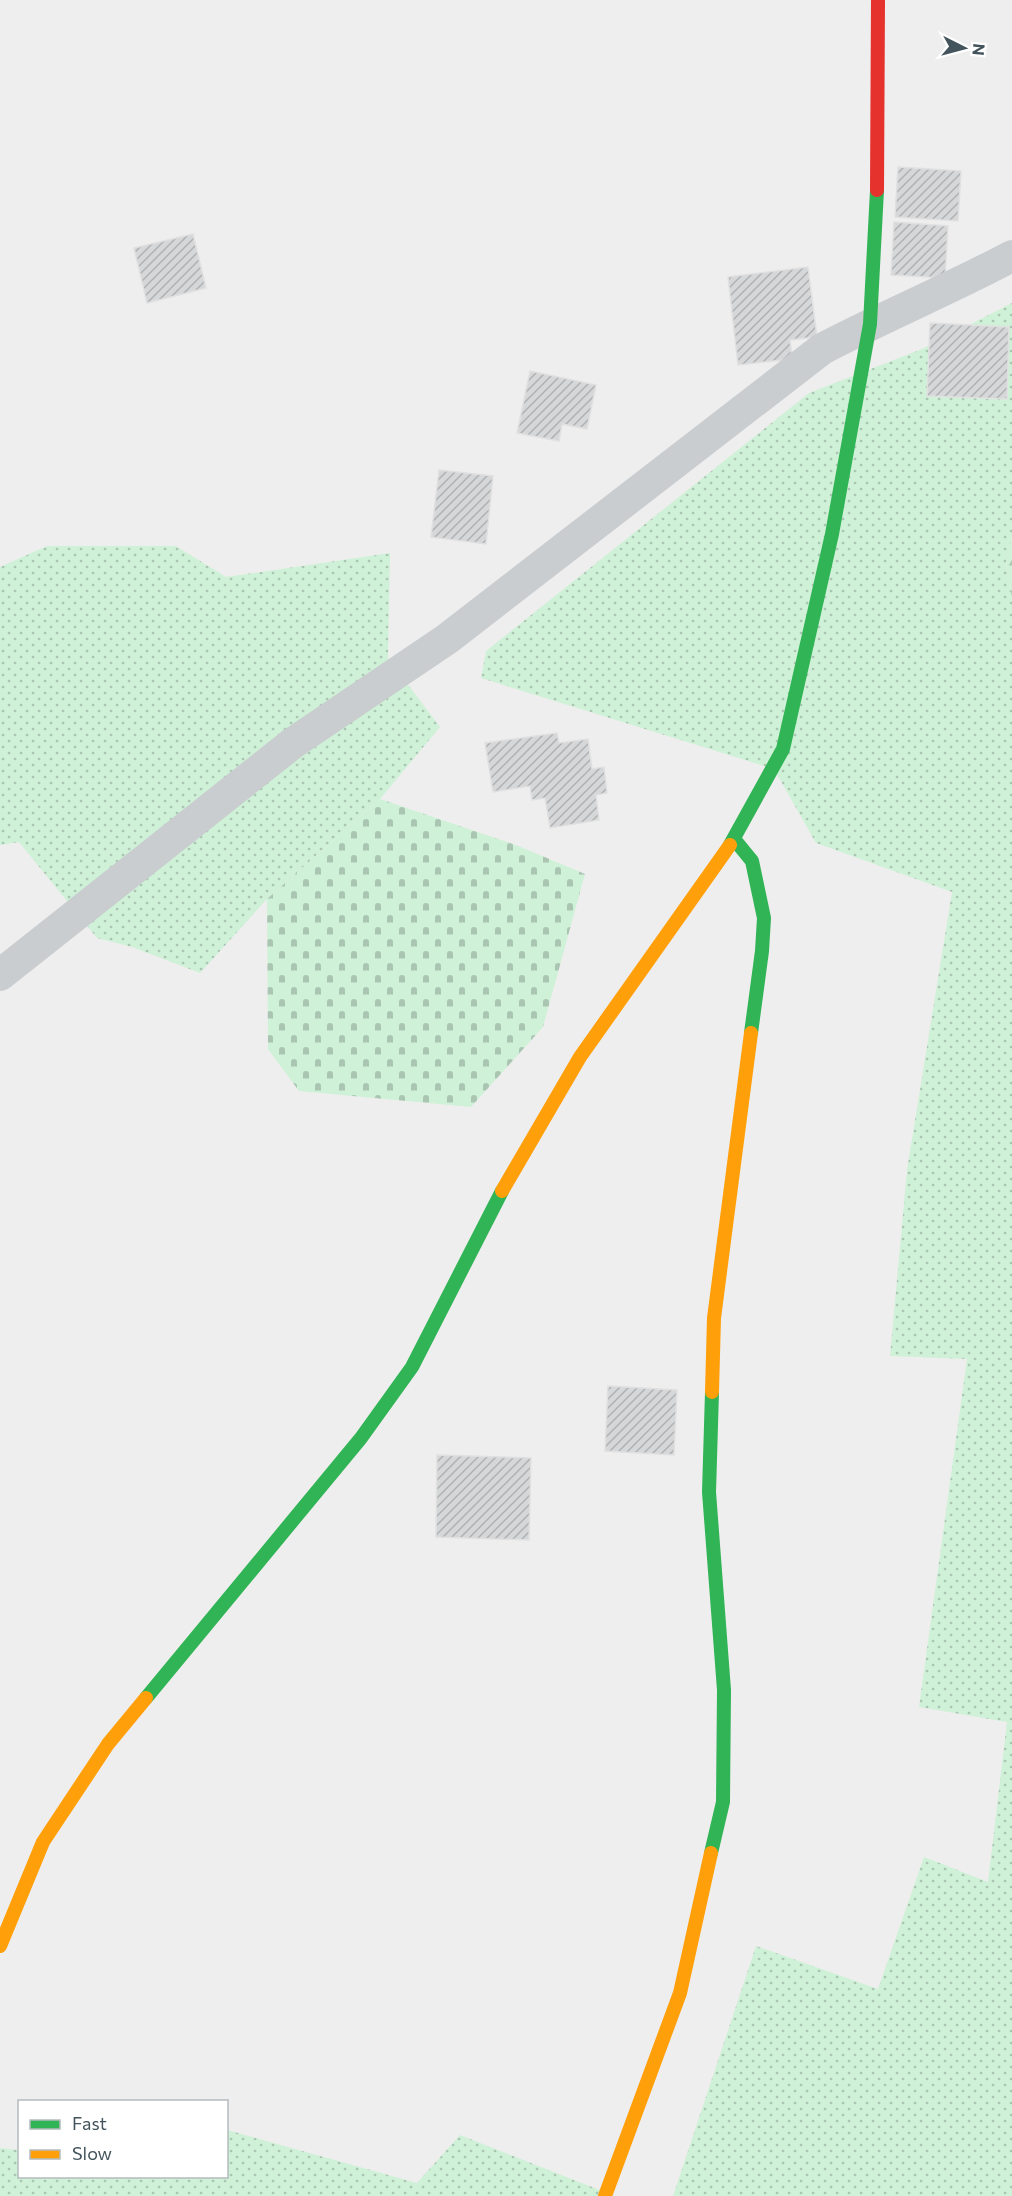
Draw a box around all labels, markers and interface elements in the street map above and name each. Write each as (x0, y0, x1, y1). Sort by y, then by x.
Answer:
north arrow (934, 18, 994, 78)
text: N (969, 43, 989, 57)
legend (18, 2100, 228, 2178)
text: Fast (72, 2112, 107, 2134)
text: Slow (72, 2142, 112, 2164)

